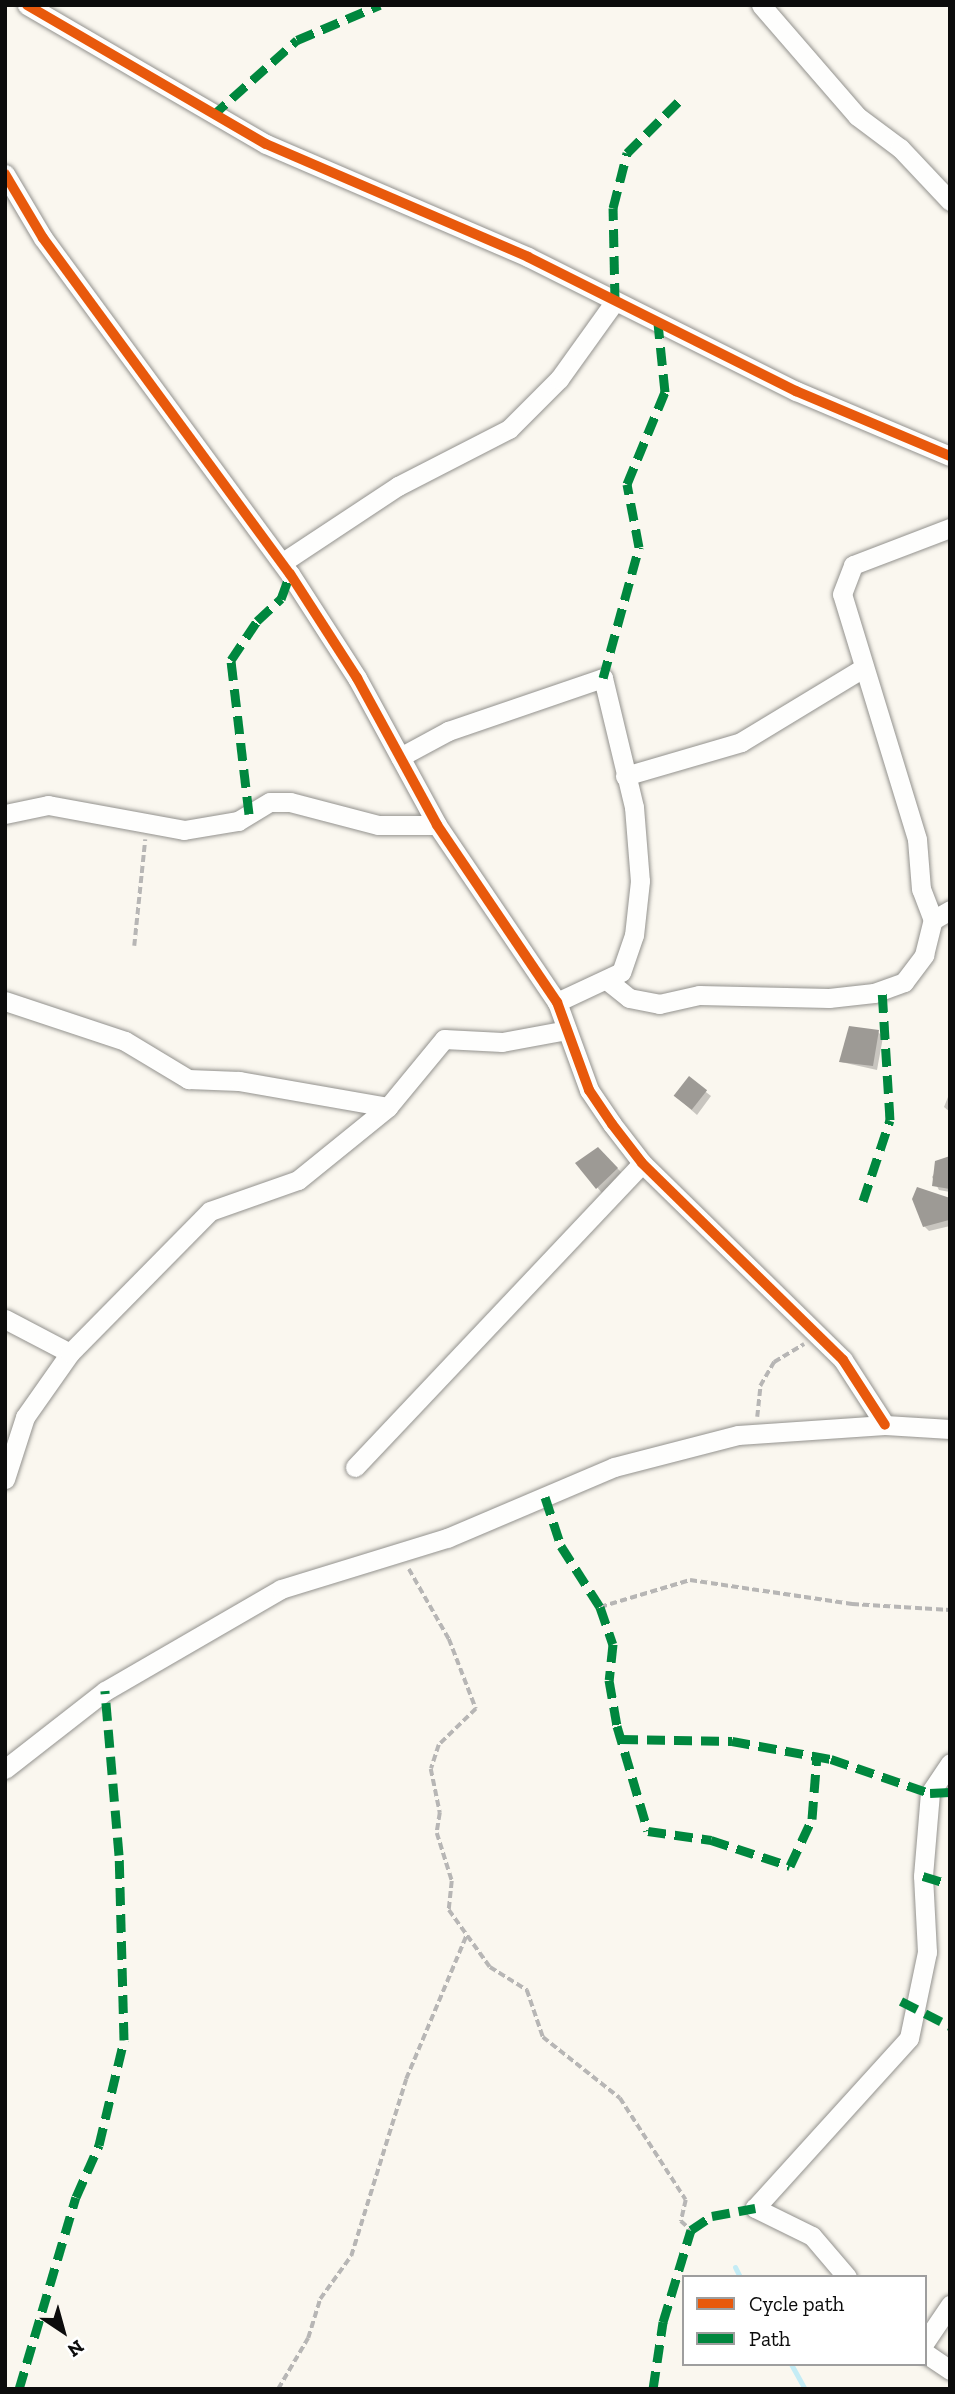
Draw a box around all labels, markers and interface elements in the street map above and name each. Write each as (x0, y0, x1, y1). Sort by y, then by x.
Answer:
legend (682, 2275, 927, 2366)
text: Cycle path (749, 2291, 844, 2316)
north arrow (28, 2296, 98, 2366)
text: Path (749, 2326, 791, 2351)
text: N (63, 2335, 88, 2362)

